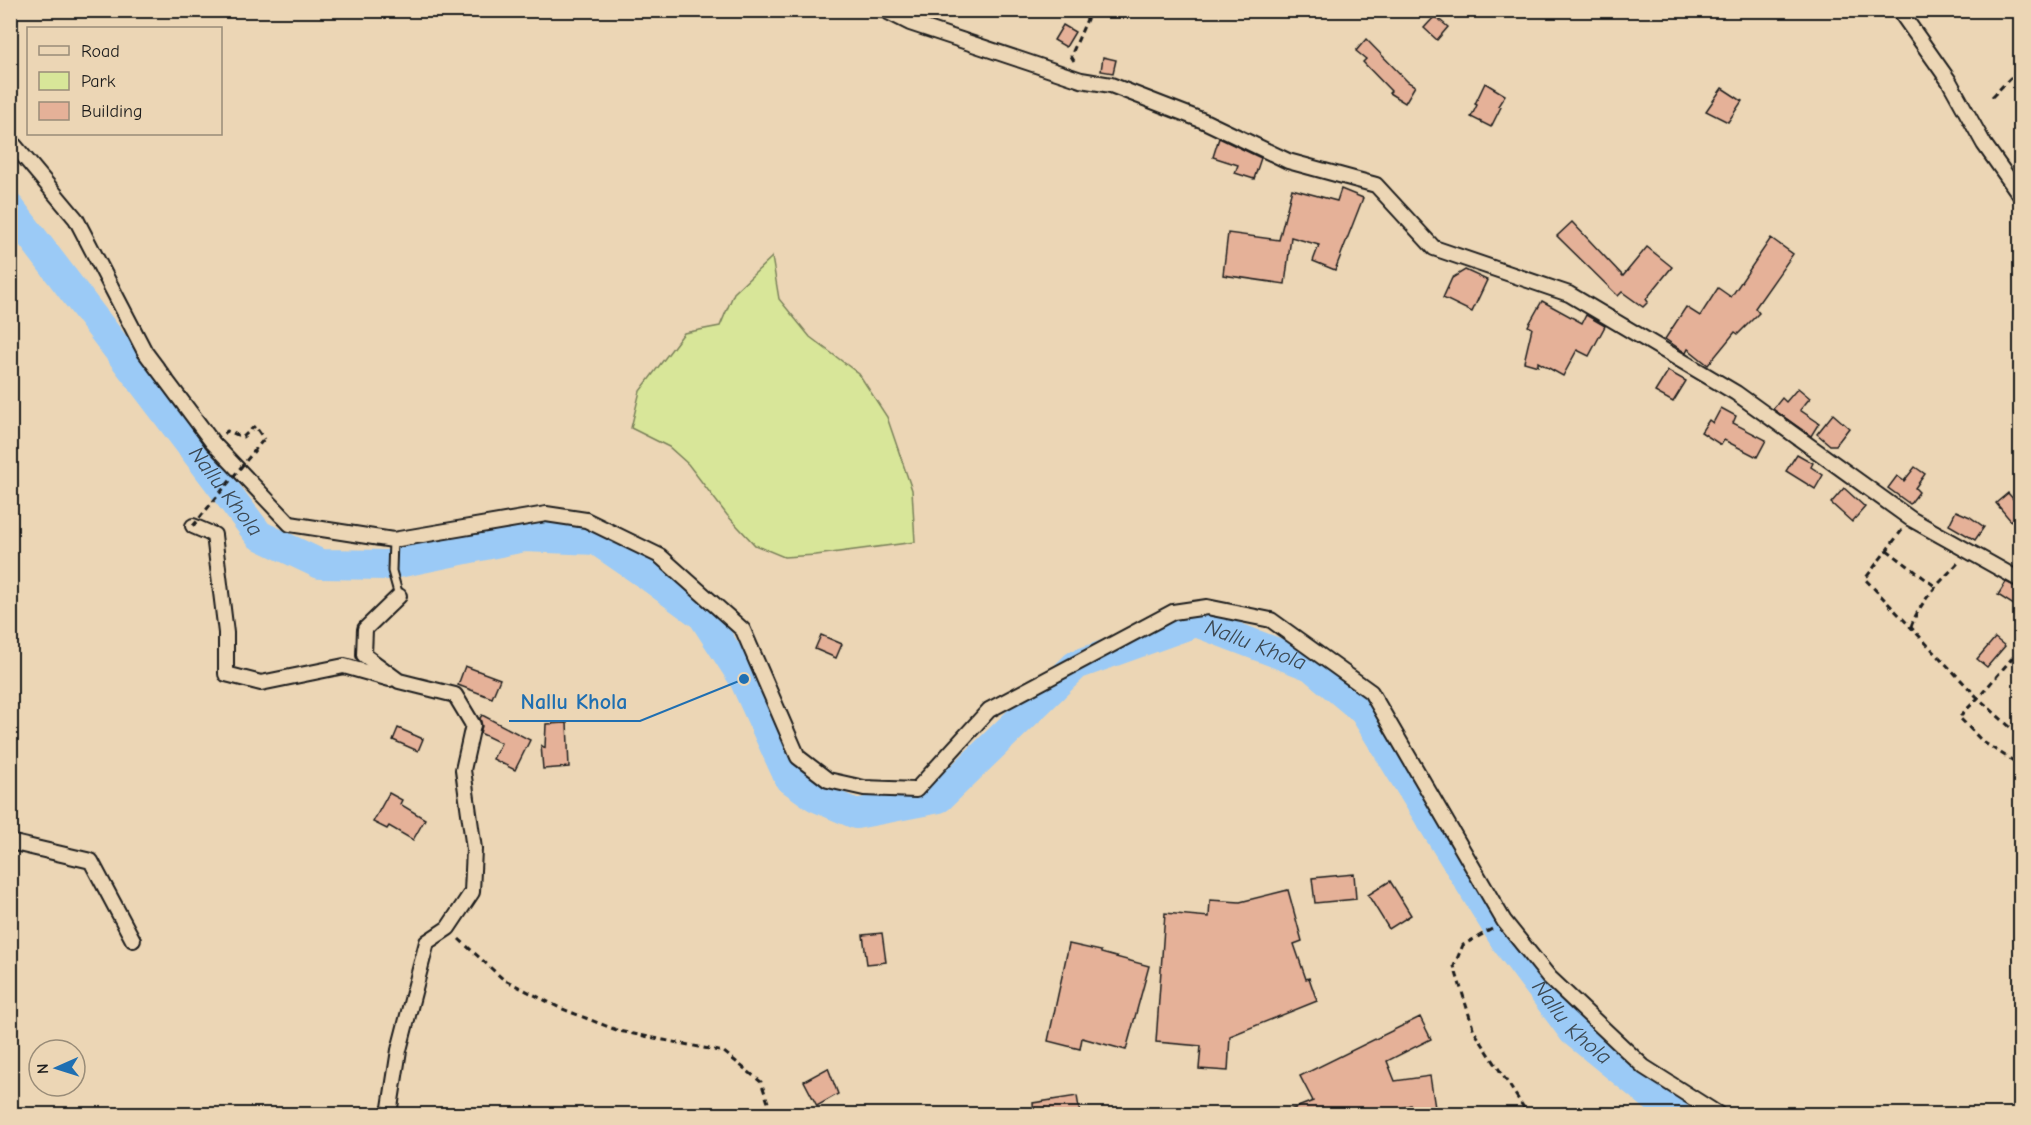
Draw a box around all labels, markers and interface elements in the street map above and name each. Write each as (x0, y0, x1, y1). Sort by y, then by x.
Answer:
legend (27, 27, 222, 135)
text: Road (81, 41, 120, 62)
text: Park (81, 71, 116, 92)
text: Building (81, 101, 143, 122)
water label: Nallu Khola (183, 441, 268, 541)
water label: Nallu Khola (1201, 614, 1310, 676)
callout: Nallu Khola (509, 681, 640, 721)
text: Nallu Khola (521, 689, 627, 715)
water label: Nallu Khola (1526, 975, 1617, 1070)
north arrow (27, 1038, 87, 1098)
text: N (34, 1063, 52, 1074)

